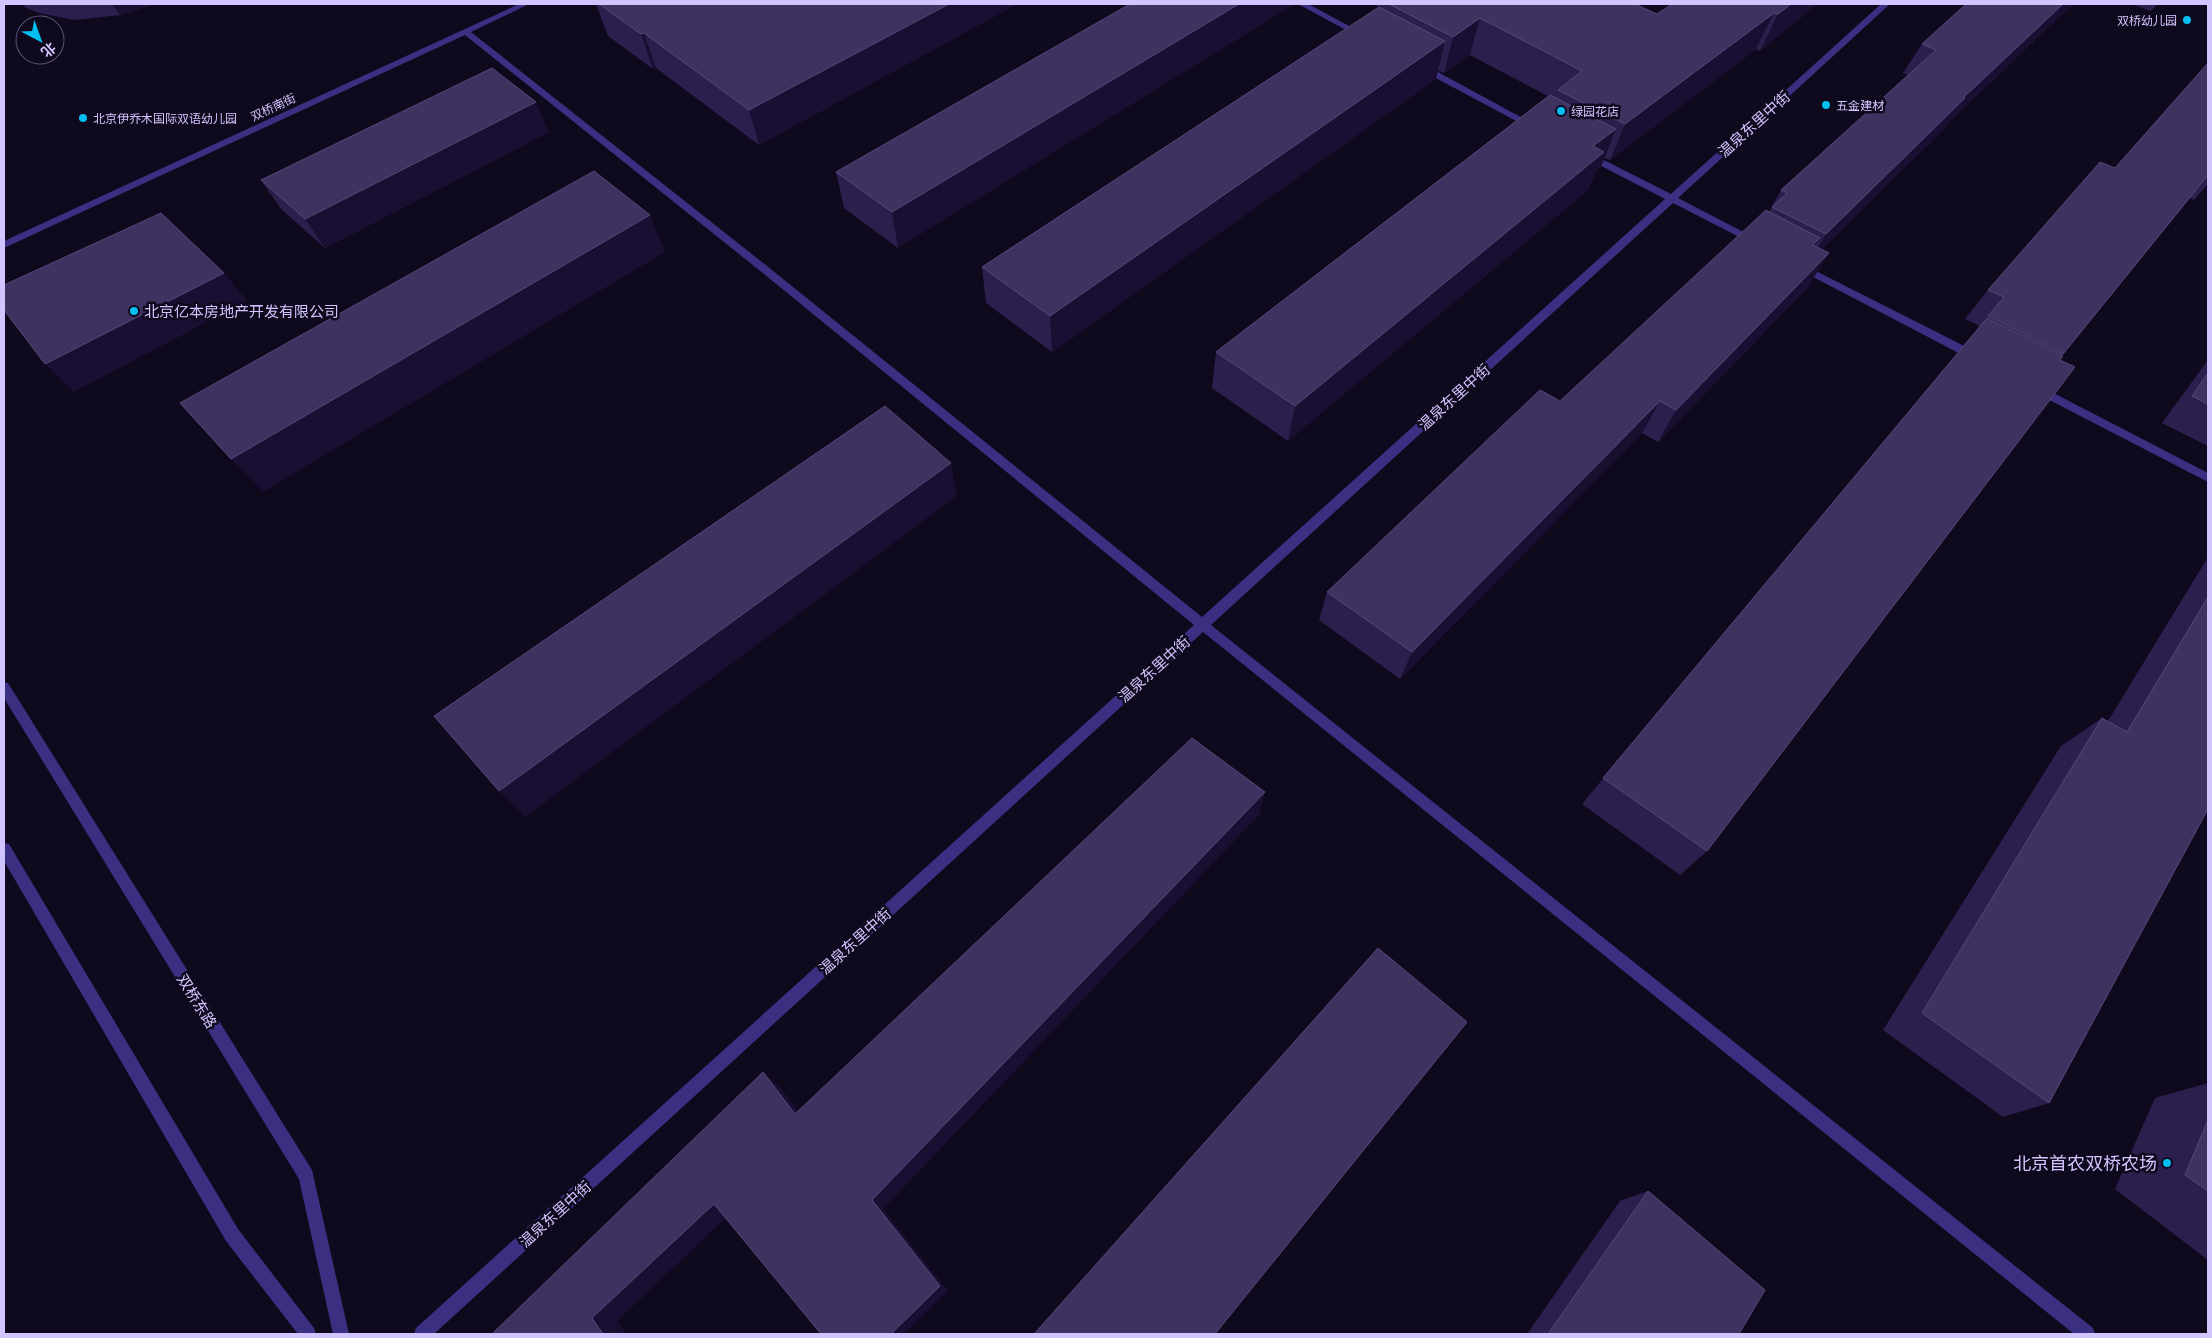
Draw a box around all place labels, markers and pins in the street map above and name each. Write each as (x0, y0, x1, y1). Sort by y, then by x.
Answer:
place label: 双桥幼儿园 (2117, 13, 2177, 28)
marker: 双桥幼儿园 (2181, 14, 2193, 26)
place label: 五金建材 (1836, 98, 1884, 113)
marker: 五金建材 (1820, 99, 1832, 111)
place label: 绿园花店 (1571, 104, 1619, 119)
marker: 绿园花店 (1555, 105, 1567, 117)
place label: 北京伊乔木国际双语幼儿园 (93, 111, 237, 126)
marker: 北京伊乔木国际双语幼儿园 (77, 112, 89, 124)
place label: 北京亿本房地产开发有限公司 (144, 302, 339, 321)
marker: 北京亿本房地产开发有限公司 (128, 305, 140, 317)
place label: 北京首农双桥农场 (2013, 1152, 2157, 1175)
marker: 北京首农双桥农场 (2161, 1157, 2173, 1169)

